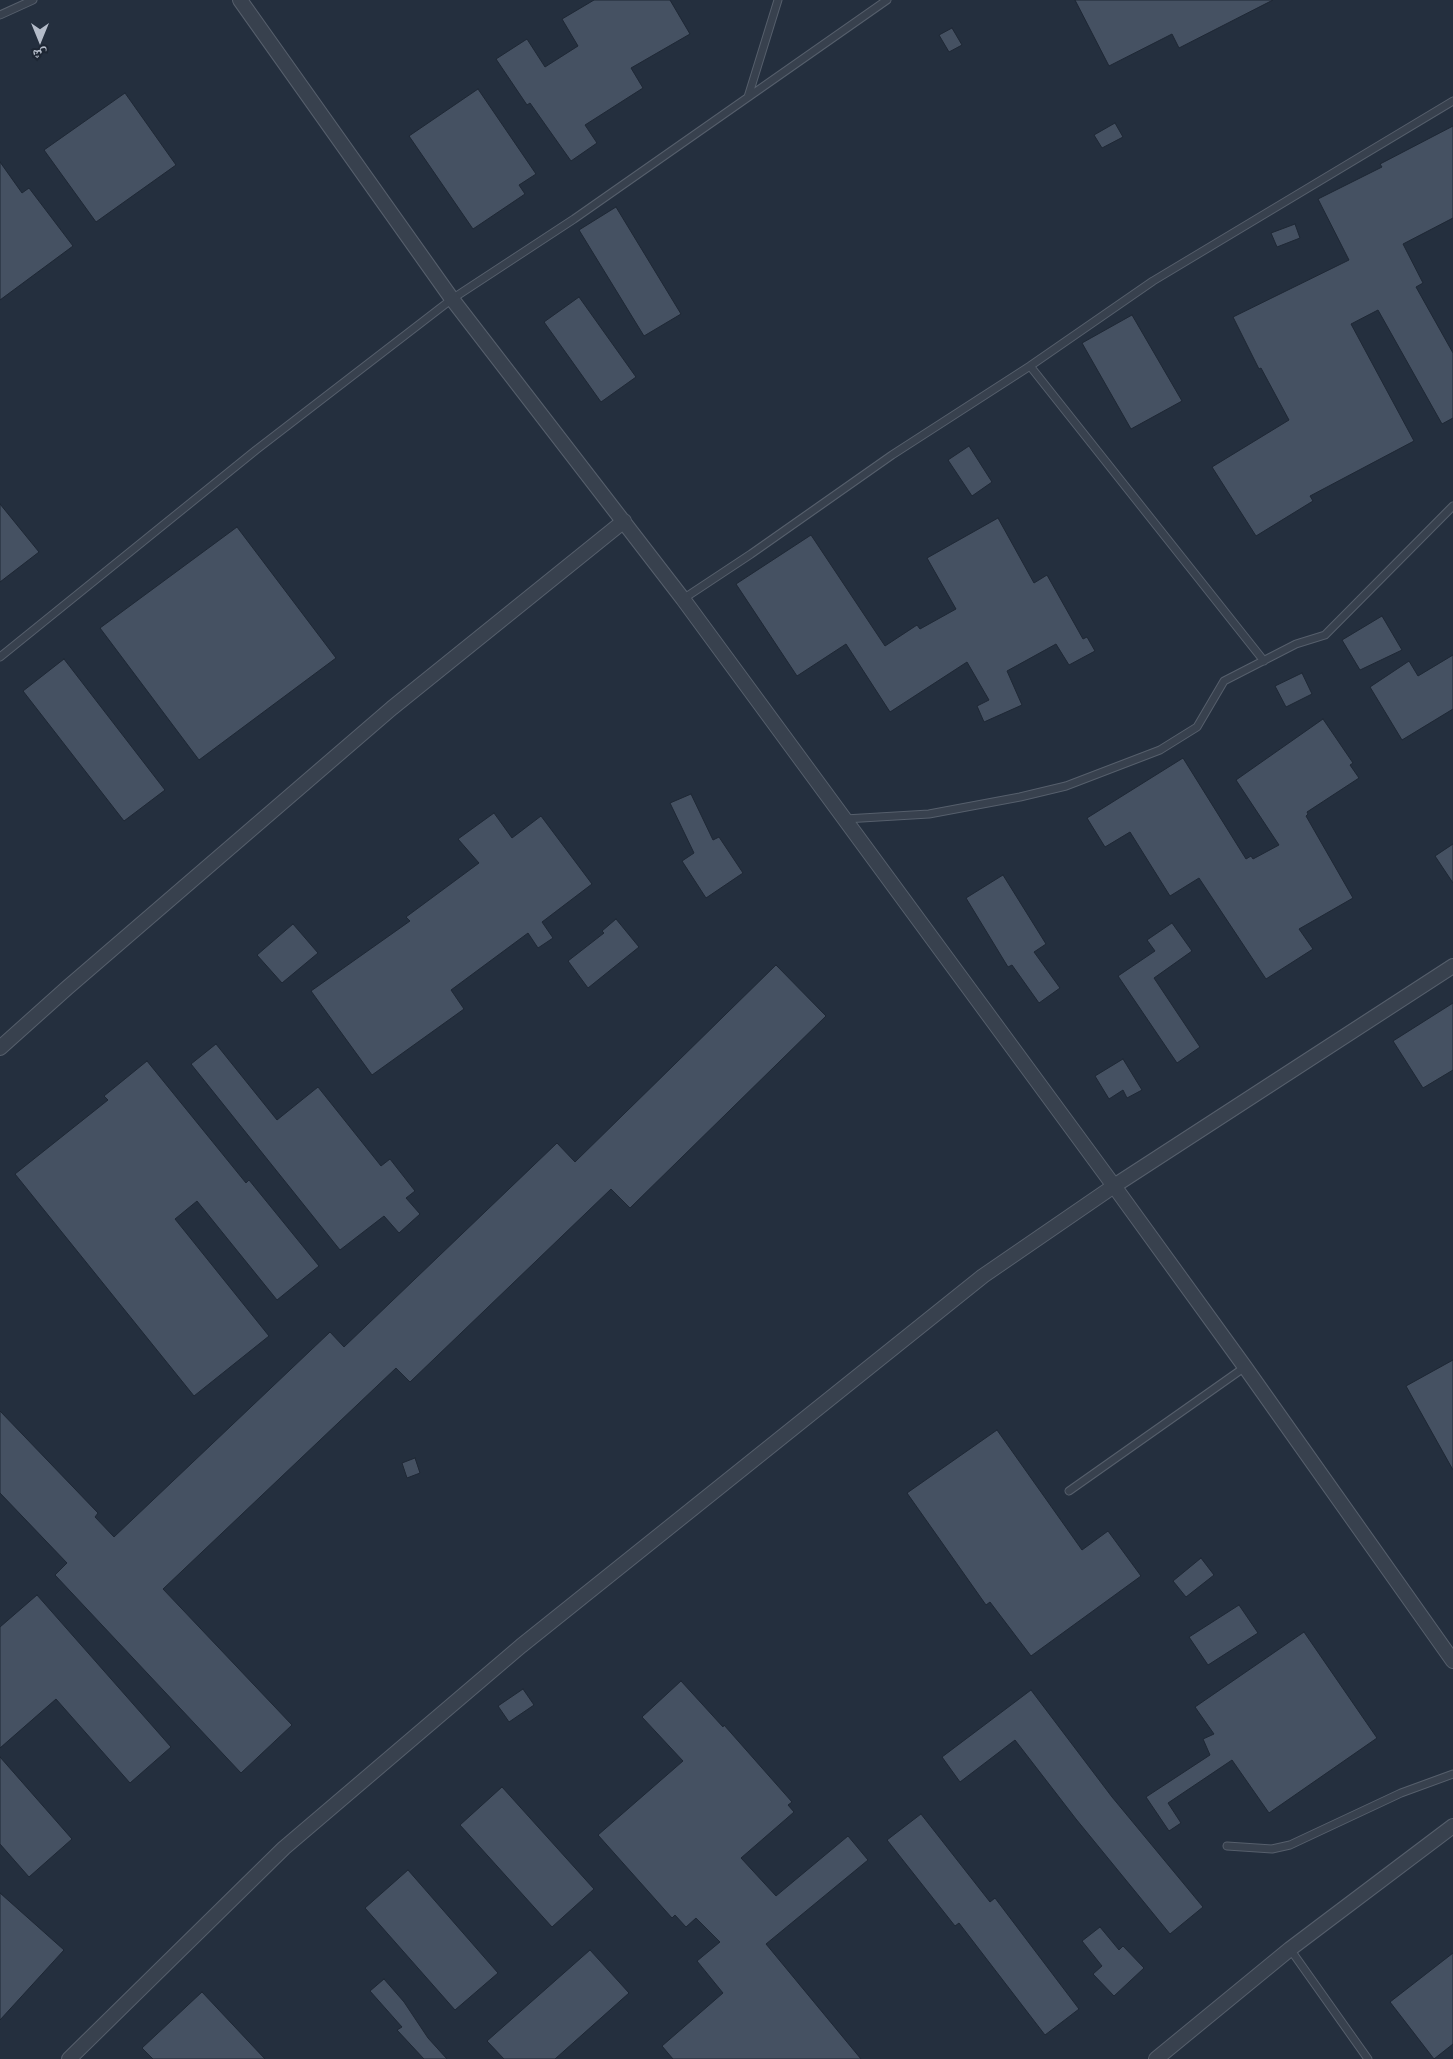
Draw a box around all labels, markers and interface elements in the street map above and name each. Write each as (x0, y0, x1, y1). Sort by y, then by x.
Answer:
north arrow (15, 15, 65, 65)
text: ش (33, 47, 47, 63)

